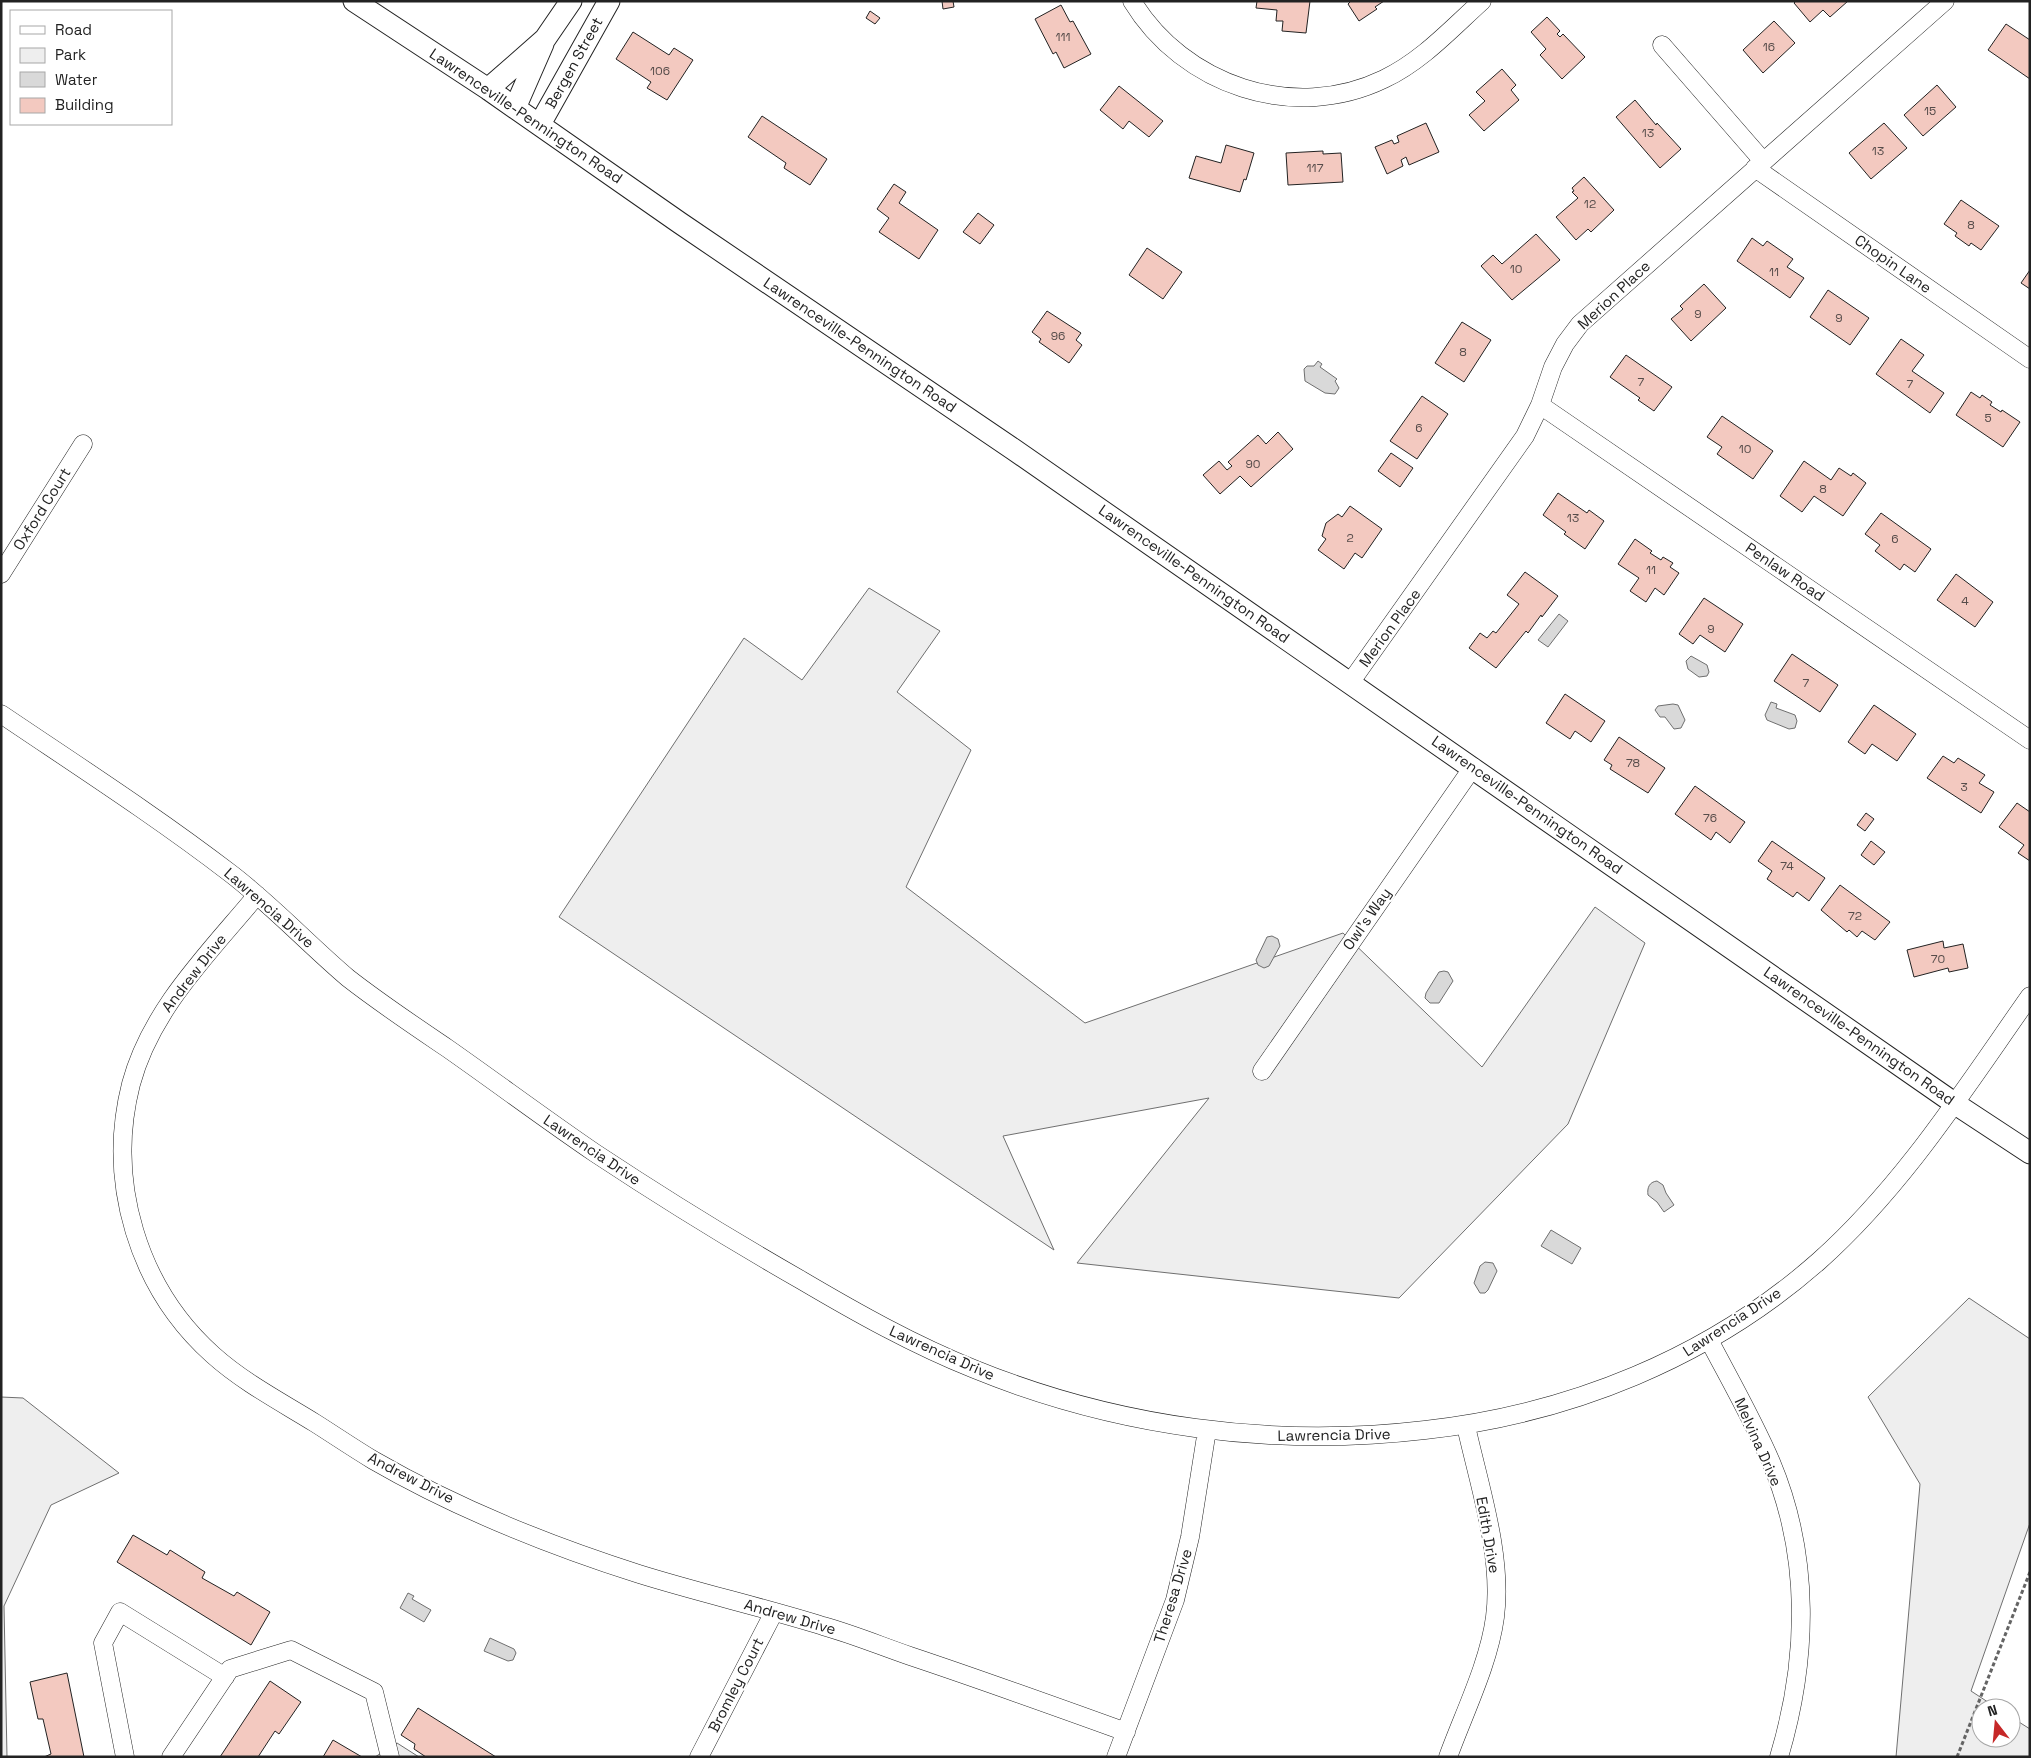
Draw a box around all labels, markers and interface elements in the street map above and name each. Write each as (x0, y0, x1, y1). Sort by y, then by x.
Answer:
legend (10, 10, 172, 125)
street label: Bergen Street (541, 14, 607, 112)
text: Road (55, 20, 92, 39)
house number: 111 (1055, 29, 1071, 45)
house number: 16 (1763, 39, 1775, 55)
street label: Lawrenceville-Pennington Road (426, 44, 626, 187)
text: Park (55, 45, 86, 64)
house number: 106 (650, 63, 670, 79)
text: Water (55, 70, 98, 89)
text: Building (55, 95, 114, 114)
house number: 15 (1924, 103, 1936, 119)
house number: 13 (1642, 125, 1654, 141)
house number: 13 (1872, 143, 1884, 159)
house number: 117 (1307, 160, 1324, 176)
house number: 12 (1584, 196, 1596, 212)
house number: 8 (1967, 217, 1975, 233)
street label: Chopin Lane (1851, 230, 1935, 297)
street label: Merion Place (1573, 256, 1654, 333)
house number: 10 (1510, 261, 1522, 277)
house number: 11 (1769, 264, 1779, 280)
street label: Lawrenceville-Pennington Road (760, 273, 960, 416)
house number: 9 (1694, 306, 1702, 322)
house number: 9 (1835, 310, 1843, 326)
house number: 96 (1051, 328, 1065, 344)
house number: 8 (1459, 344, 1467, 360)
house number: 7 (1638, 374, 1645, 390)
house number: 7 (1907, 376, 1914, 392)
house number: 5 (1984, 410, 1992, 426)
house number: 6 (1415, 420, 1423, 436)
house number: 10 (1739, 441, 1751, 457)
house number: 90 (1245, 456, 1261, 472)
street label: Oxford Court (9, 464, 75, 554)
house number: 8 (1819, 481, 1827, 497)
street label: Lawrenceville-Pennington Road (1095, 500, 1293, 647)
house number: 13 (1567, 510, 1579, 526)
house number: 2 (1346, 530, 1354, 546)
house number: 6 (1891, 531, 1899, 547)
street label: Penlaw Road (1742, 538, 1829, 605)
house number: 11 (1646, 562, 1656, 578)
street label: Merion Place (1355, 585, 1425, 671)
house number: 4 (1961, 593, 1969, 609)
house number: 9 (1707, 621, 1715, 637)
house number: 7 (1803, 675, 1810, 691)
street label: Lawrenceville-Pennington Road (1428, 731, 1626, 878)
house number: 78 (1626, 755, 1640, 771)
house number: 3 (1960, 779, 1968, 795)
house number: 76 (1703, 810, 1717, 826)
house number: 74 (1780, 858, 1794, 874)
street label: Lawrencia Drive (220, 863, 318, 952)
street label: Owl's Way (1338, 884, 1395, 954)
house number: 72 (1848, 908, 1862, 924)
street label: Andrew Drive (157, 930, 230, 1016)
house number: 70 (1931, 951, 1945, 967)
street label: Lawrenceville-Pennington Road (1760, 962, 1958, 1109)
street label: Lawrencia Drive (540, 1110, 645, 1189)
street label: Lawrencia Drive (1679, 1283, 1784, 1360)
street label: Lawrencia Drive (887, 1321, 998, 1384)
street label: Melvina Drive (1730, 1395, 1786, 1489)
street label: Lawrencia Drive (1277, 1424, 1391, 1445)
street label: Andrew Drive (365, 1448, 458, 1507)
street label: Edith Drive (1472, 1495, 1505, 1575)
street label: Theresa Drive (1149, 1546, 1196, 1645)
street label: Andrew Drive (742, 1594, 838, 1639)
street label: Bromley Court (704, 1634, 768, 1735)
north arrow (1971, 1698, 2021, 1748)
text: N (1985, 1701, 1999, 1720)

